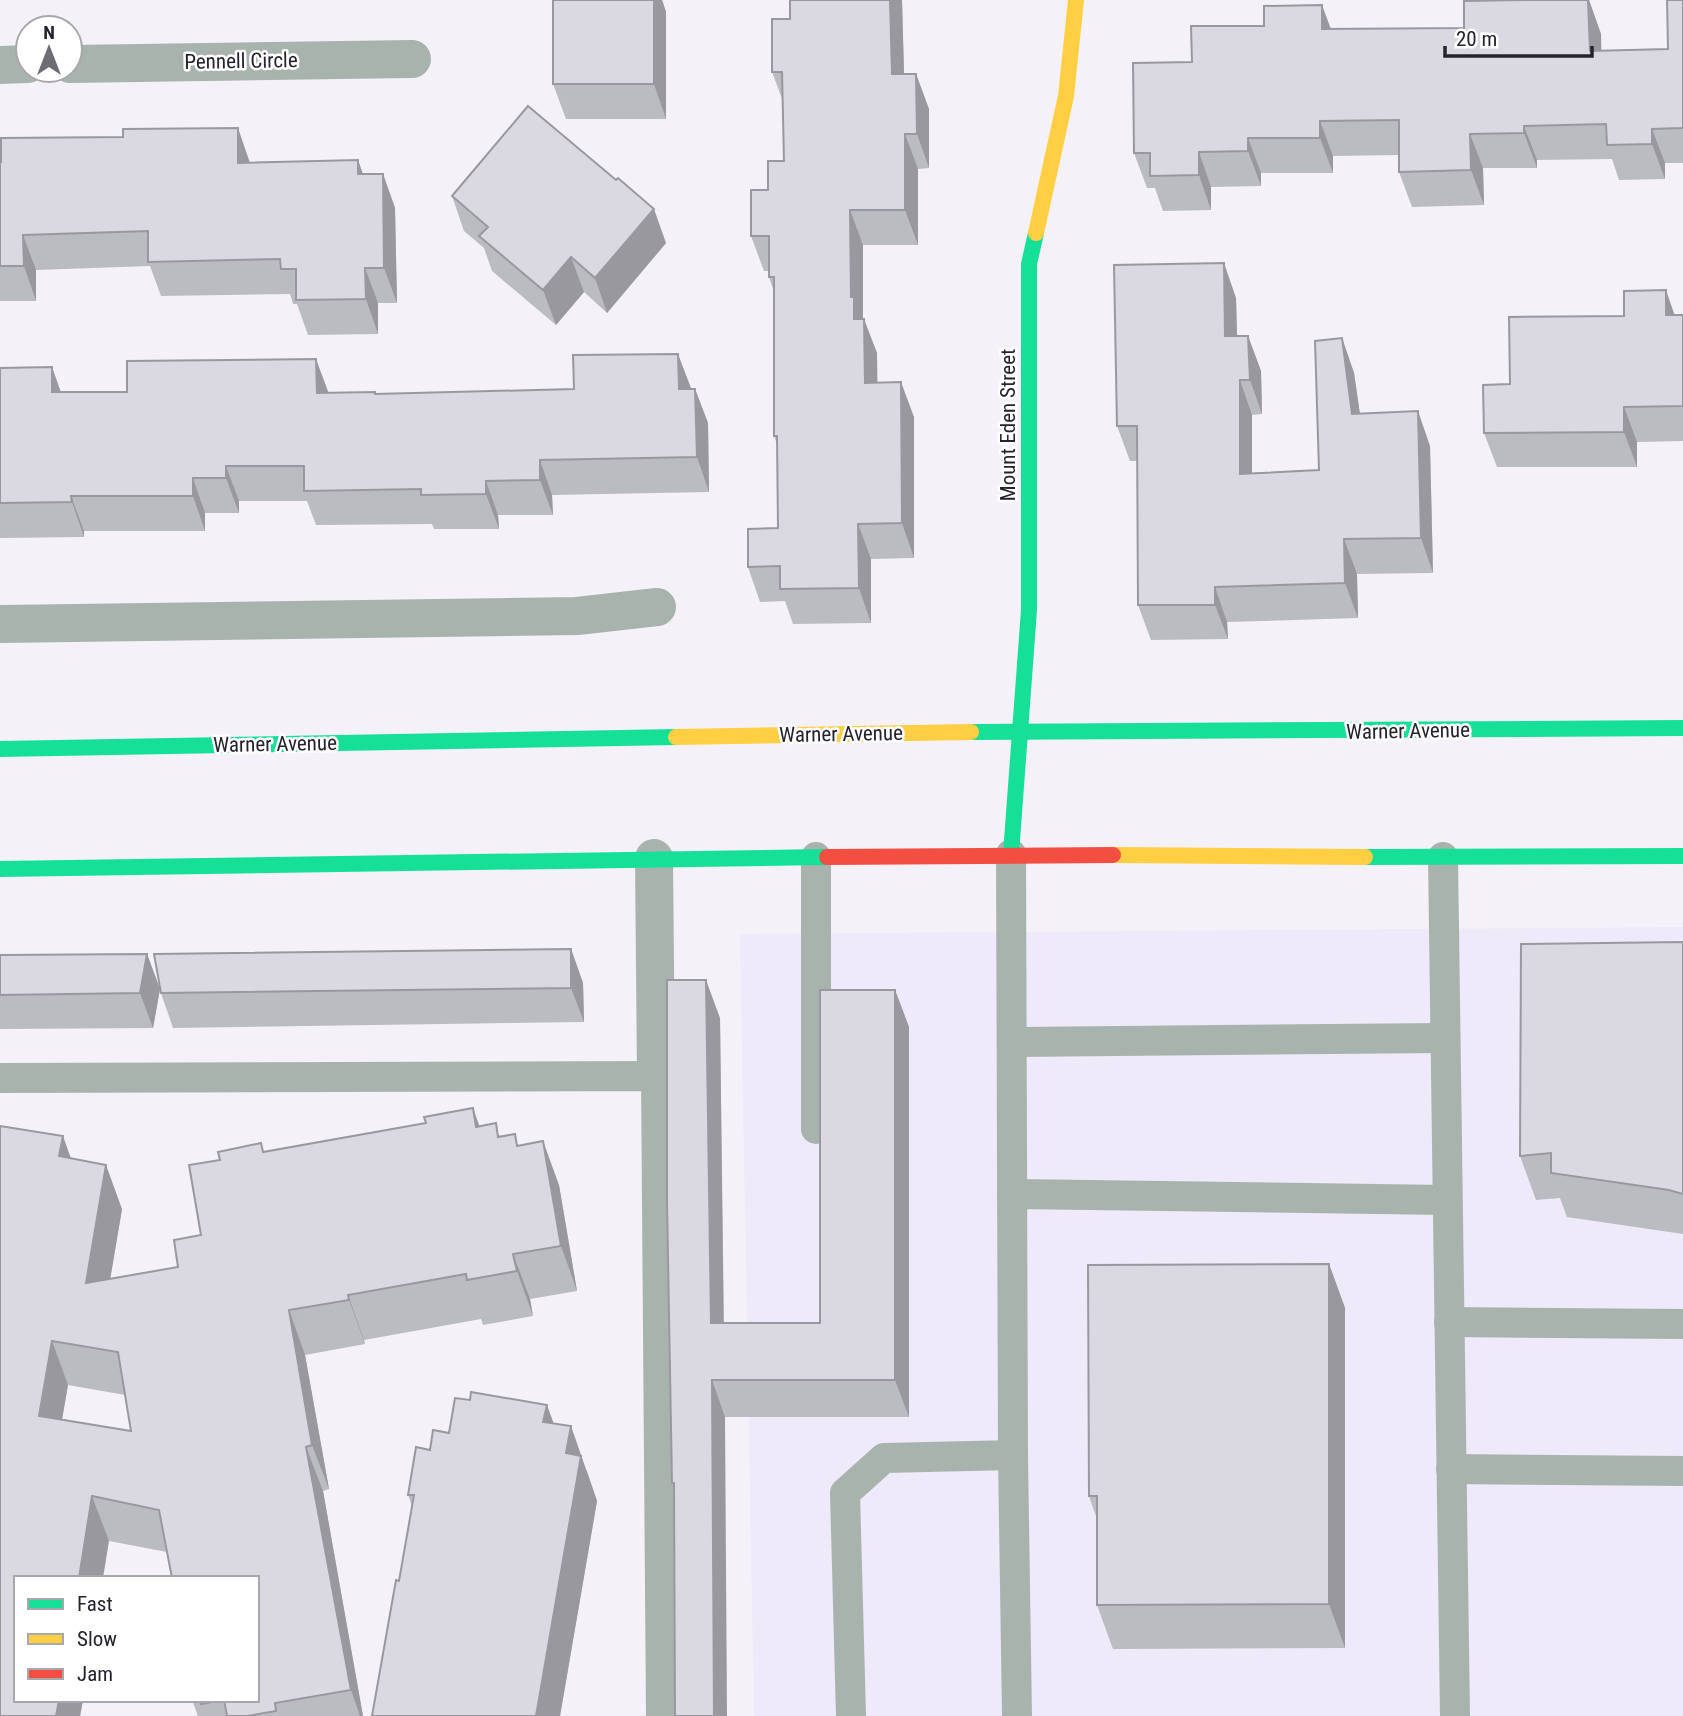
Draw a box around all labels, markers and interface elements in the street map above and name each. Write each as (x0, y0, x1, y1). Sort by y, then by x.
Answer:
north arrow (14, 14, 84, 84)
scale bar (1445, 14, 1592, 58)
text: N (43, 21, 55, 44)
text: 20 m (1456, 27, 1497, 51)
street label: Pennell Circle (184, 48, 298, 74)
street label: Mount Eden Street (996, 349, 1020, 501)
street label: Warner Avenue (1346, 718, 1470, 744)
street label: Warner Avenue (779, 721, 903, 747)
street label: Warner Avenue (213, 731, 337, 757)
legend (14, 1576, 259, 1702)
text: Fast (77, 1592, 113, 1616)
text: Slow (77, 1627, 117, 1651)
text: Jam (77, 1662, 113, 1686)

